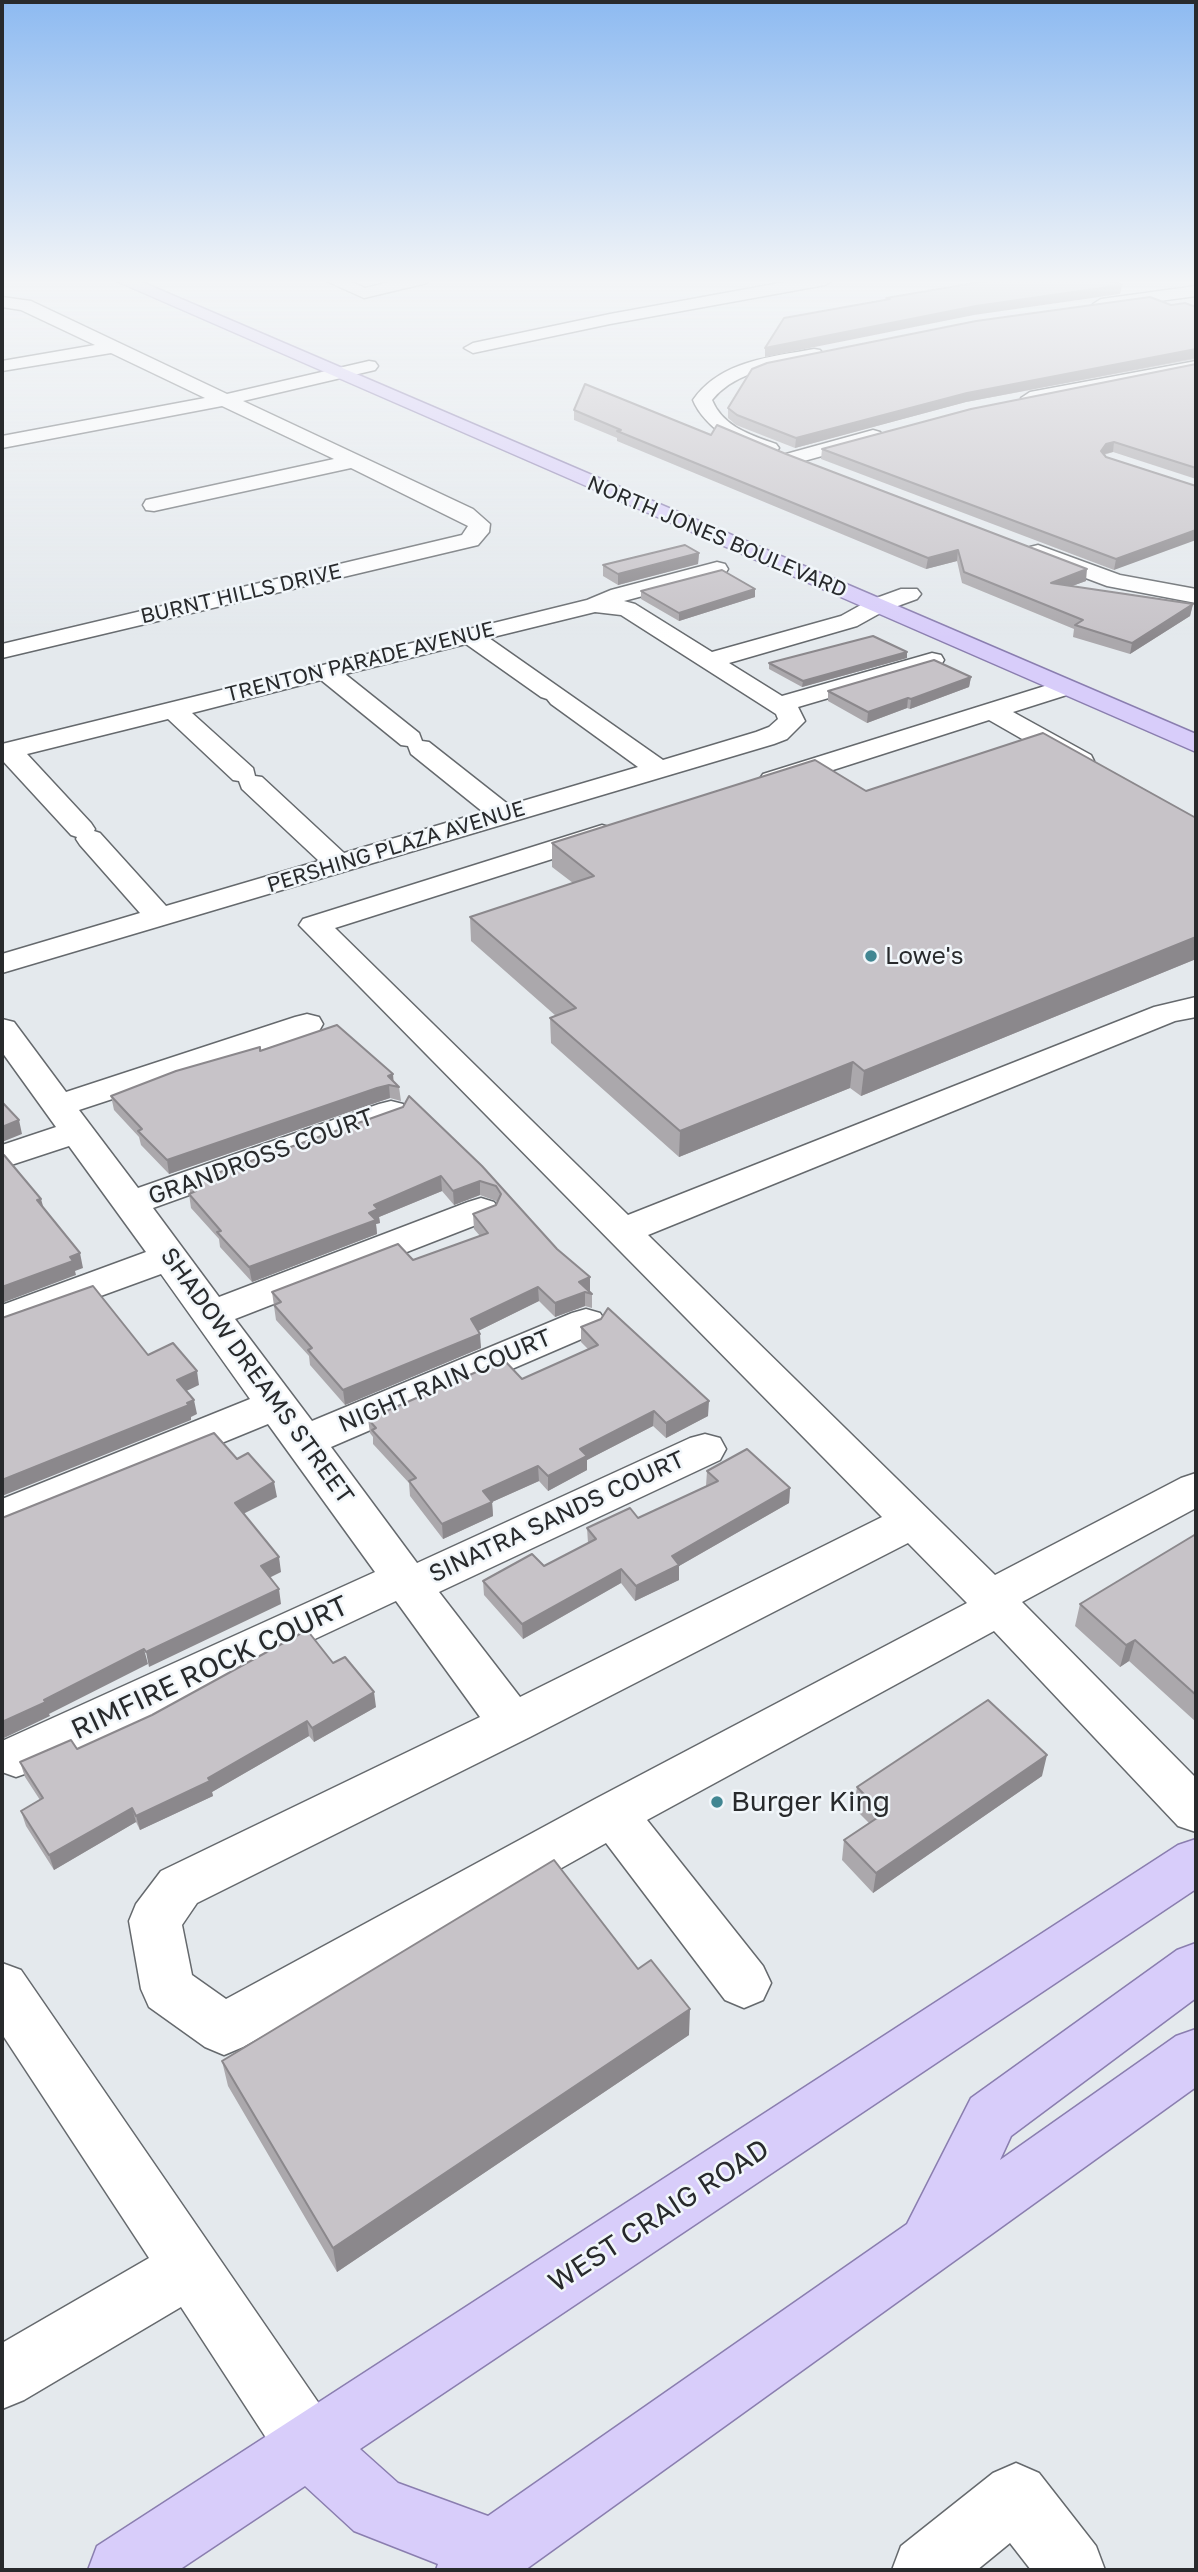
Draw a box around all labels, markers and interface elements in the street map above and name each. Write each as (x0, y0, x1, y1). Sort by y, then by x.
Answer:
street label: NORTH JONES BOULEVARD (583, 471, 851, 603)
street label: BURNT HILLS DRIVE (138, 559, 344, 629)
street label: TRENTON PARADE AVENUE (223, 616, 497, 708)
street label: PERSHING PLAZA AVENUE (264, 796, 528, 898)
place label: Lowe's (885, 942, 963, 970)
marker: Lowe's (863, 948, 879, 964)
street label: GRANDROSS COURT (144, 1103, 378, 1211)
street label: SHADOW DREAMS STREET (154, 1242, 360, 1510)
street label: NIGHT RAIN COURT (334, 1323, 556, 1439)
street label: SINATRA SANDS COURT (425, 1445, 689, 1589)
street label: RIMFIRE ROCK COURT (66, 1589, 354, 1747)
place label: Burger King (731, 1785, 890, 1819)
marker: Burger King (709, 1794, 725, 1810)
street label: WEST CRAIG ROAD (543, 2132, 775, 2300)

